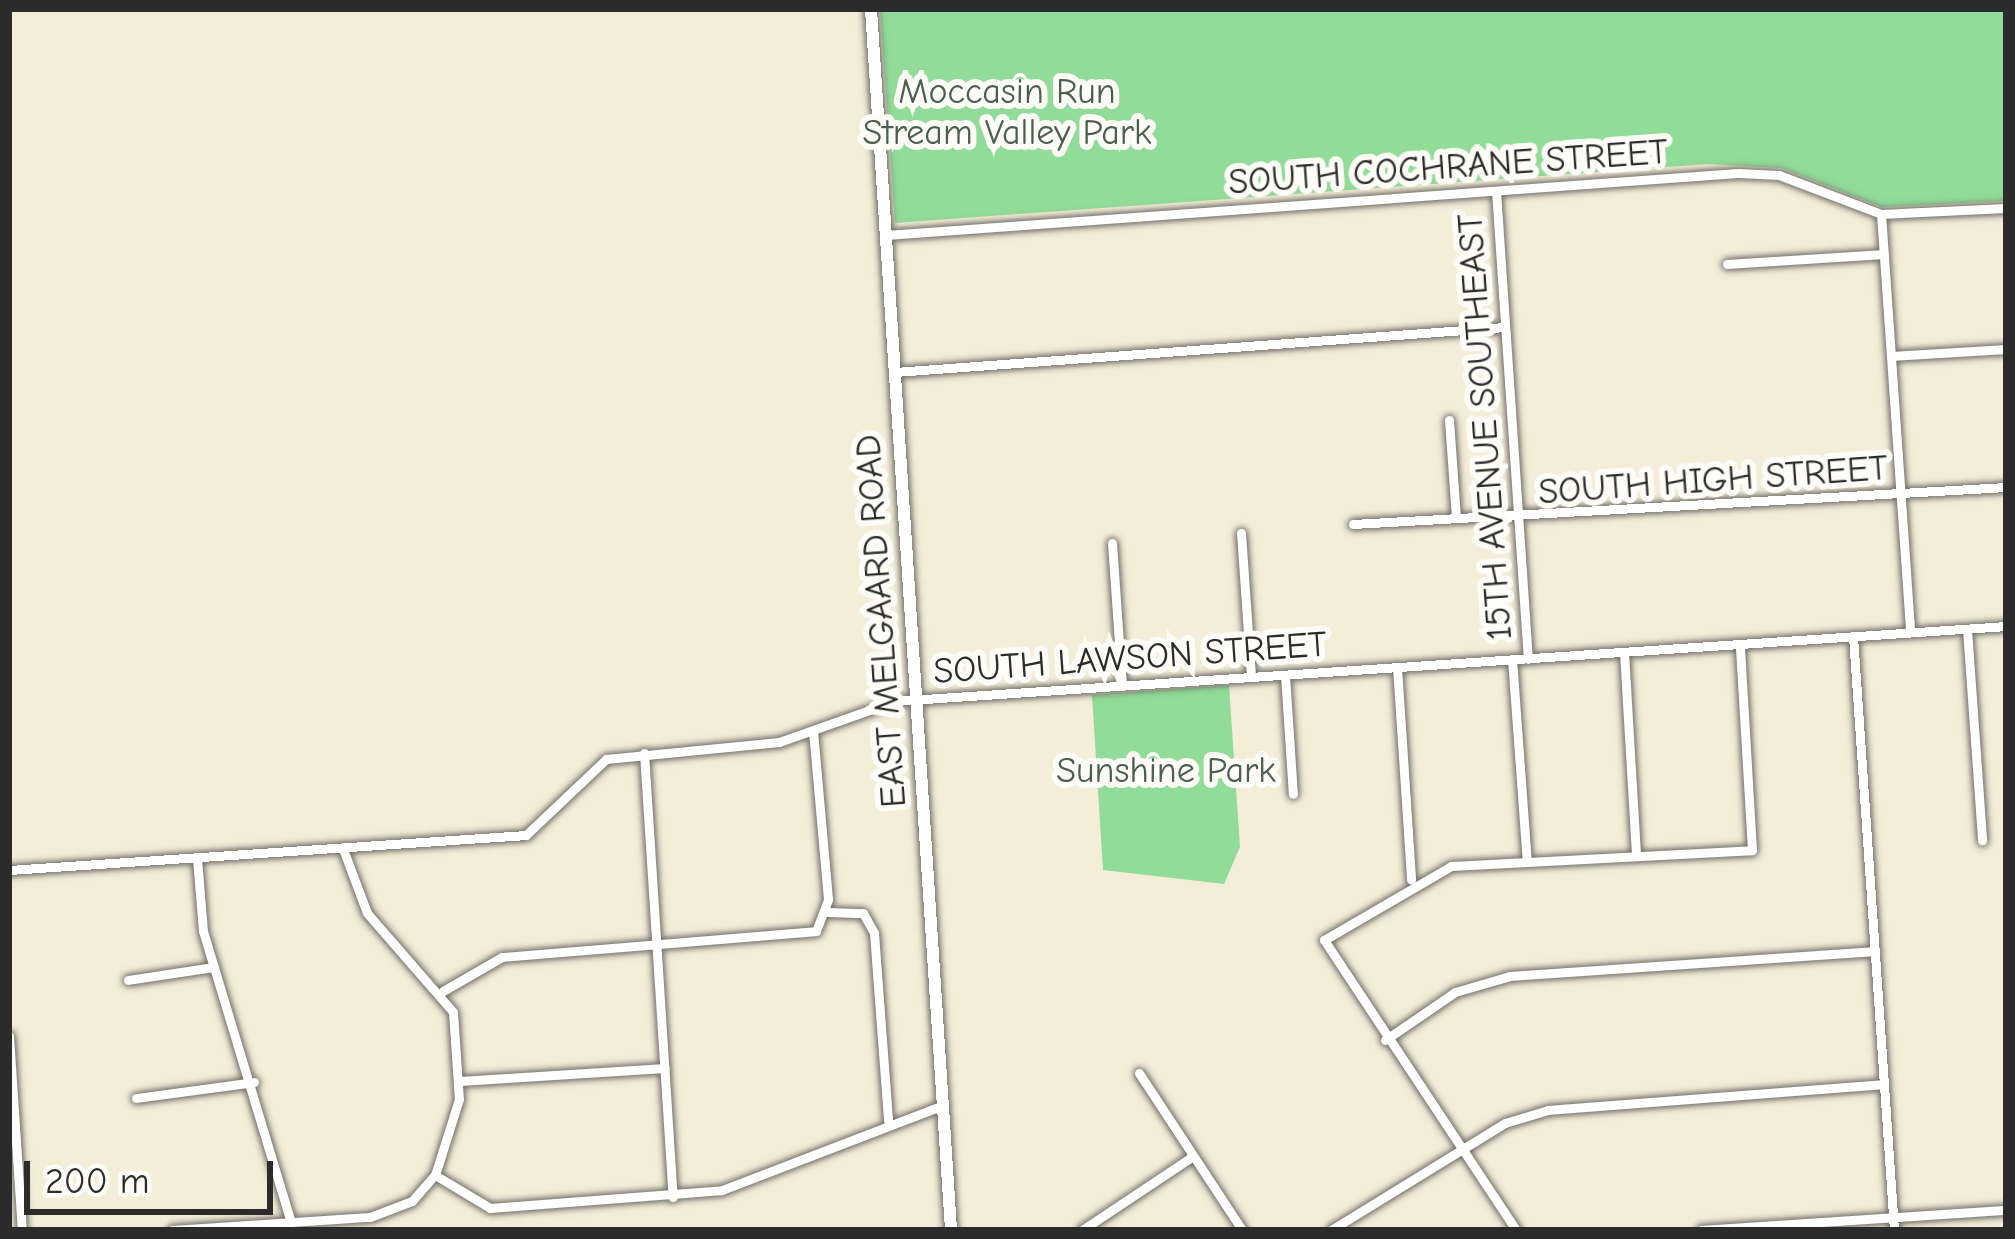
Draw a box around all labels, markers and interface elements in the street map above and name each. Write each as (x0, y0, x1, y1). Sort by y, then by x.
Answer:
park label: Moccasin Run Stream Valley Park (863, 69, 1151, 154)
street label: SOUTH COCHRANE STREET (1227, 130, 1669, 204)
street label: 15TH AVENUE SOUTHEAST (1449, 212, 1521, 642)
street label: EAST MELGAARD ROAD (846, 433, 916, 809)
street label: SOUTH HIGH STREET (1537, 446, 1889, 514)
street label: SOUTH LAWSON STREET (932, 623, 1328, 693)
park label: Sunshine Park (1056, 749, 1276, 793)
scale bar (30, 1137, 279, 1211)
text: 200 m (45, 1161, 149, 1202)

